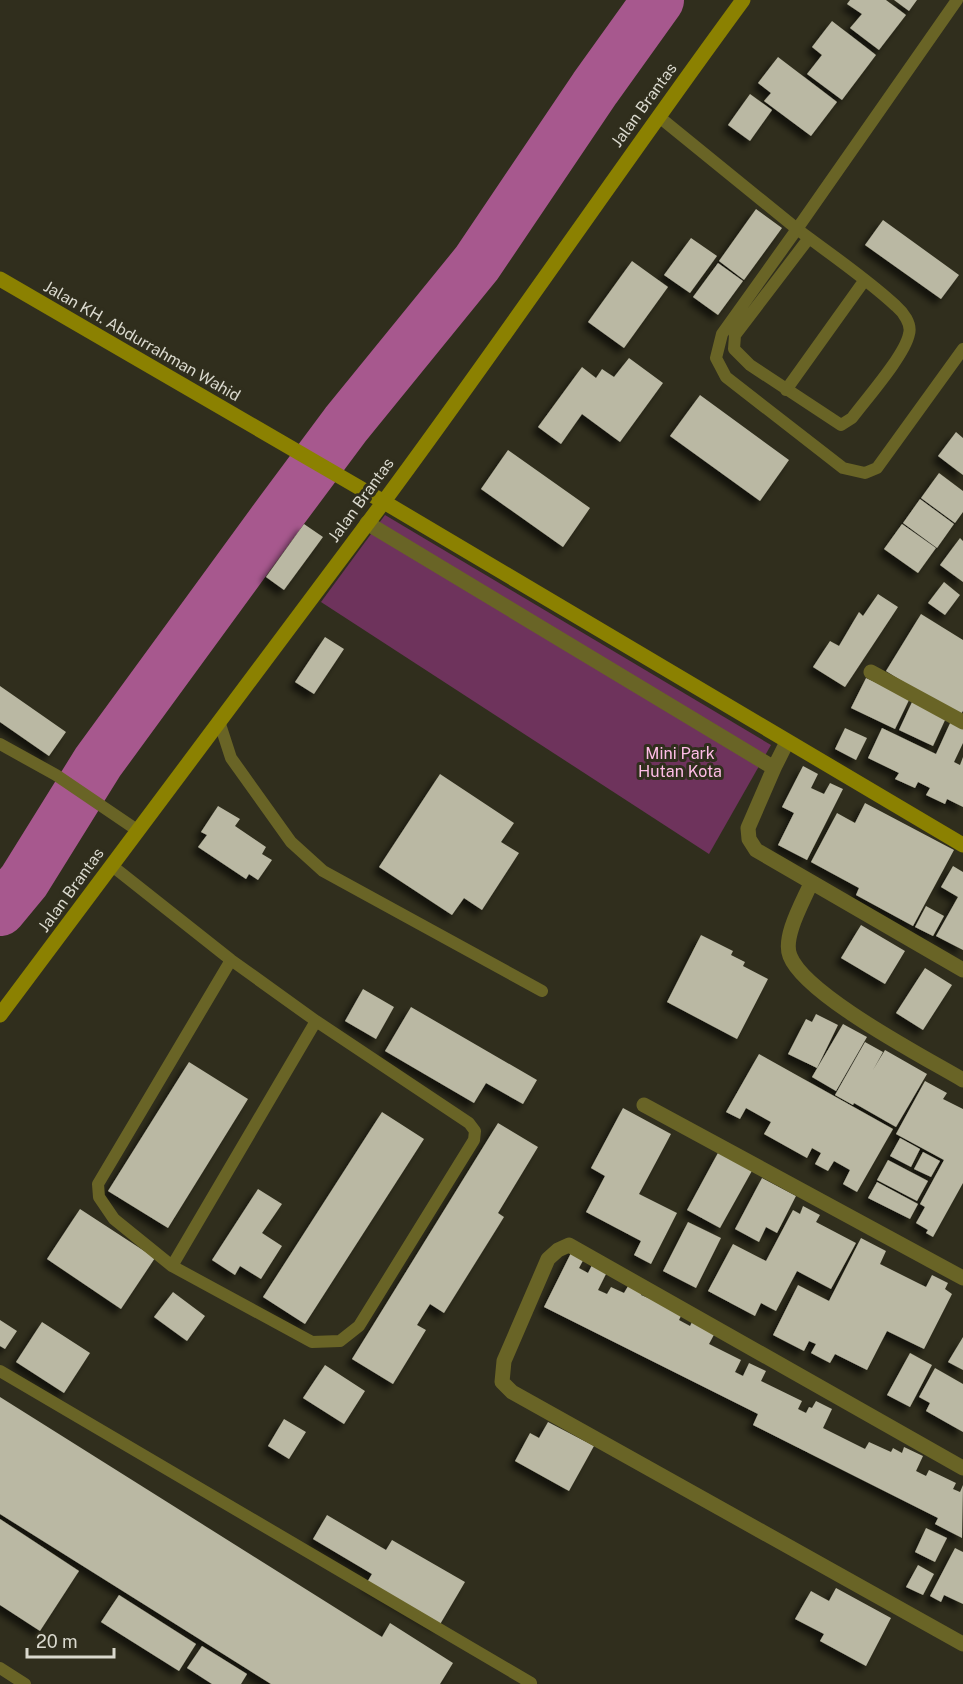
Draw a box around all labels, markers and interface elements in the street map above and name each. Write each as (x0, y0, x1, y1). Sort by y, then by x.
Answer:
street label: Jalan Brantas (607, 59, 681, 151)
street label: Jalan KH. Abdurrahman Wahid (40, 277, 244, 405)
street label: Jalan Brantas (324, 454, 398, 546)
park label: Mini Park Hutan Kota (638, 744, 722, 781)
street label: Jalan Brantas (34, 844, 108, 936)
scale bar (27, 1621, 114, 1659)
text: 20 m (36, 1631, 78, 1652)

